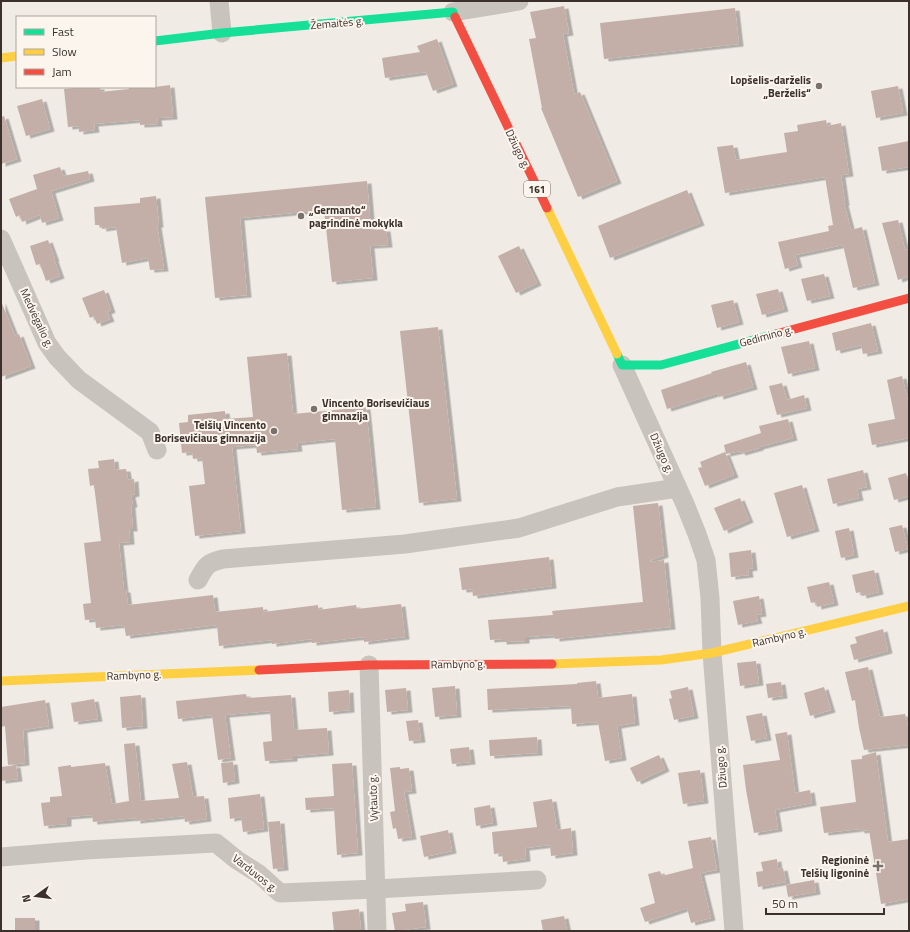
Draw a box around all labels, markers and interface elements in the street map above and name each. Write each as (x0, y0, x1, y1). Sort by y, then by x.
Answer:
street label: Žemaitės g. (310, 13, 364, 33)
legend (16, 16, 156, 88)
text: Fast (52, 22, 75, 41)
text: Slow (52, 42, 77, 61)
text: Jam (52, 62, 72, 81)
place label: Lopšelis-darželis „Berželis“ (730, 72, 811, 101)
marker: Lopšelis-darželis „Berželis“ (814, 81, 824, 91)
street label: Džiugo g. (502, 126, 534, 172)
road number: 161 (524, 181, 550, 197)
place label: „Germanto“ pagrindinė mokykla (308, 202, 403, 231)
marker: „Germanto“ pagrindinė mokykla (296, 211, 306, 221)
street label: Medvėgalio g. (16, 286, 58, 350)
street label: Gedimino g. (738, 321, 794, 351)
place label: Vincento Borisevičiaus gimnazija (322, 395, 430, 424)
marker: Vincento Borisevičiaus gimnazija (309, 404, 319, 414)
place label: Telšių Vincento Borisevičiaus gimnazija (154, 417, 266, 446)
marker: Telšių Vincento Borisevičiaus gimnazija (269, 426, 279, 436)
street label: Džiugo g. (646, 430, 678, 476)
street label: Rambyno g. (751, 623, 807, 651)
street label: Rambyno g. (431, 656, 485, 672)
street label: Rambyno g. (106, 666, 162, 684)
street label: Džiugo g. (711, 745, 731, 789)
street label: Vytauto g. (364, 774, 382, 822)
street label: Varduvos g. (229, 850, 281, 896)
place label: Regioninė Telšių ligoninė (801, 852, 869, 881)
marker: Regioninė Telšių ligoninė (872, 860, 884, 872)
north arrow (16, 876, 56, 916)
scale bar (766, 890, 884, 916)
text: N (18, 893, 35, 904)
text: 50 m (772, 894, 798, 913)

